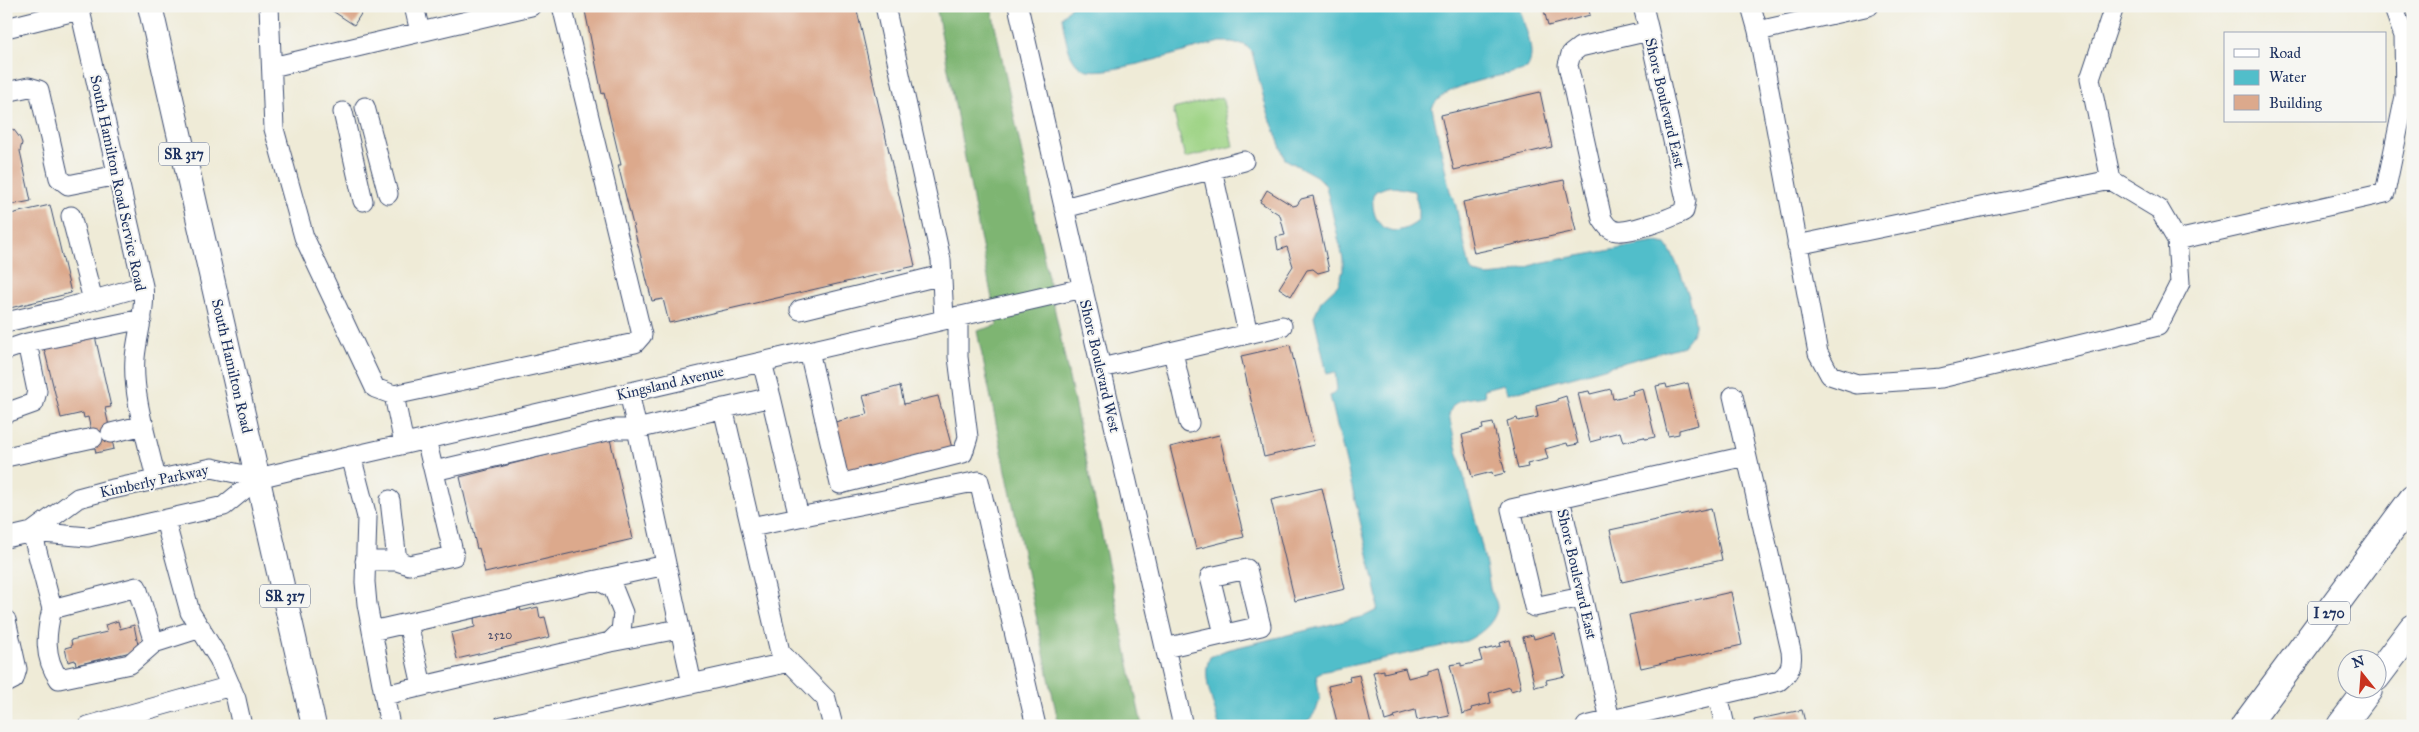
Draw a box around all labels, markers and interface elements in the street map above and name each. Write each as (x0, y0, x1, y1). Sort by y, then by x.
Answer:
legend (2224, 32, 2386, 122)
street label: Shore Boulevard East (1641, 36, 1689, 170)
text: Road (2269, 44, 2301, 62)
text: Water (2269, 68, 2306, 86)
street label: South Hamilton Road Service Road (86, 73, 150, 293)
text: Building (2269, 94, 2323, 112)
road number: SR 317 (159, 142, 209, 166)
street label: South Hamilton Road (208, 297, 256, 435)
street label: Shore Boulevard West (1076, 298, 1124, 435)
street label: Kingsland Avenue (615, 362, 725, 404)
street label: Kimberly Parkway (98, 461, 211, 501)
street label: Shore Boulevard East (1553, 507, 1601, 641)
road number: SR 317 (260, 584, 310, 608)
road number: I 270 (2308, 602, 2350, 624)
house number: 2520 (488, 628, 512, 642)
north arrow (2336, 650, 2386, 700)
text: N (2350, 652, 2367, 672)

